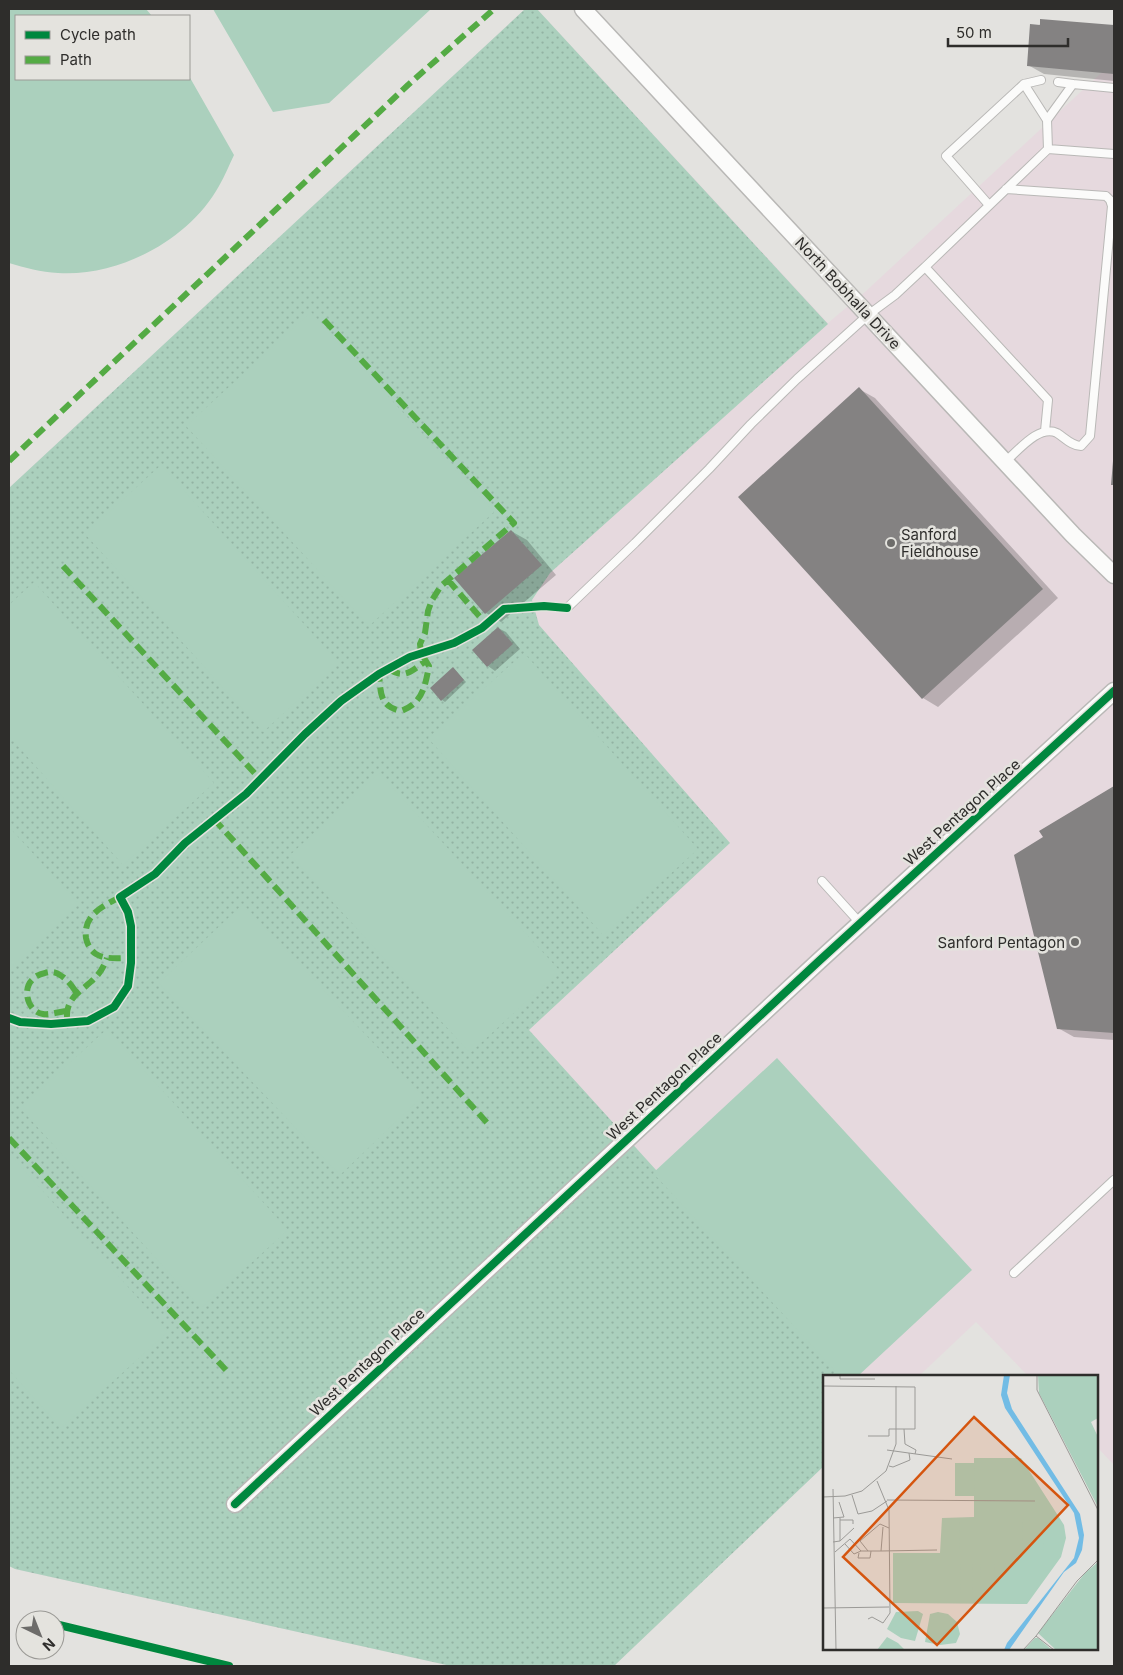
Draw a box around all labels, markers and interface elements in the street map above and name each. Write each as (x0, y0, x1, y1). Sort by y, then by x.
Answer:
legend (15, 15, 190, 80)
scale bar (948, 15, 1068, 47)
text: 50 m (956, 23, 992, 42)
text: Cycle path (60, 25, 136, 44)
text: Path (60, 50, 92, 69)
street label: North Bobhalla Drive (791, 233, 905, 353)
place label: Sanford Fieldhouse (901, 525, 978, 561)
marker: Sanford Fieldhouse (885, 537, 897, 549)
street label: West Pentagon Place (900, 755, 1024, 869)
place label: Sanford Pentagon (938, 933, 1065, 952)
marker: Sanford Pentagon (1069, 936, 1081, 948)
street label: West Pentagon Place (602, 1028, 726, 1144)
street label: West Pentagon Place (305, 1304, 429, 1420)
inset map (823, 1375, 1098, 1650)
north arrow (15, 1610, 65, 1660)
text: N (40, 1635, 59, 1655)

